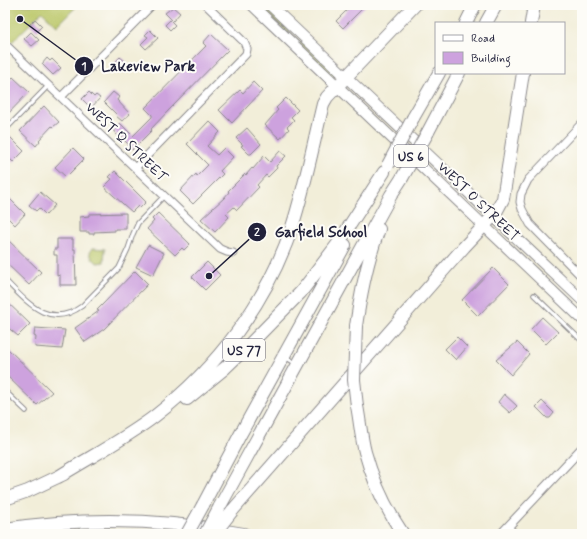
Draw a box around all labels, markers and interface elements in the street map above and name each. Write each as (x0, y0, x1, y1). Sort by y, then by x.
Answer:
legend (435, 22, 565, 74)
text: Road (471, 31, 495, 47)
text: Building (471, 51, 511, 68)
callout: Lakeview Park (74, 52, 203, 79)
text: Lakeview Park (101, 57, 196, 77)
text: 1 (81, 59, 87, 75)
street label: WEST Q STREET (81, 99, 172, 187)
road number: US 6 (394, 145, 428, 167)
street label: WEST O STREET (434, 158, 523, 245)
callout: Garfield School (247, 218, 375, 245)
text: Garfield School (275, 222, 367, 243)
text: 2 (254, 225, 260, 241)
road number: US 77 (223, 339, 265, 361)

